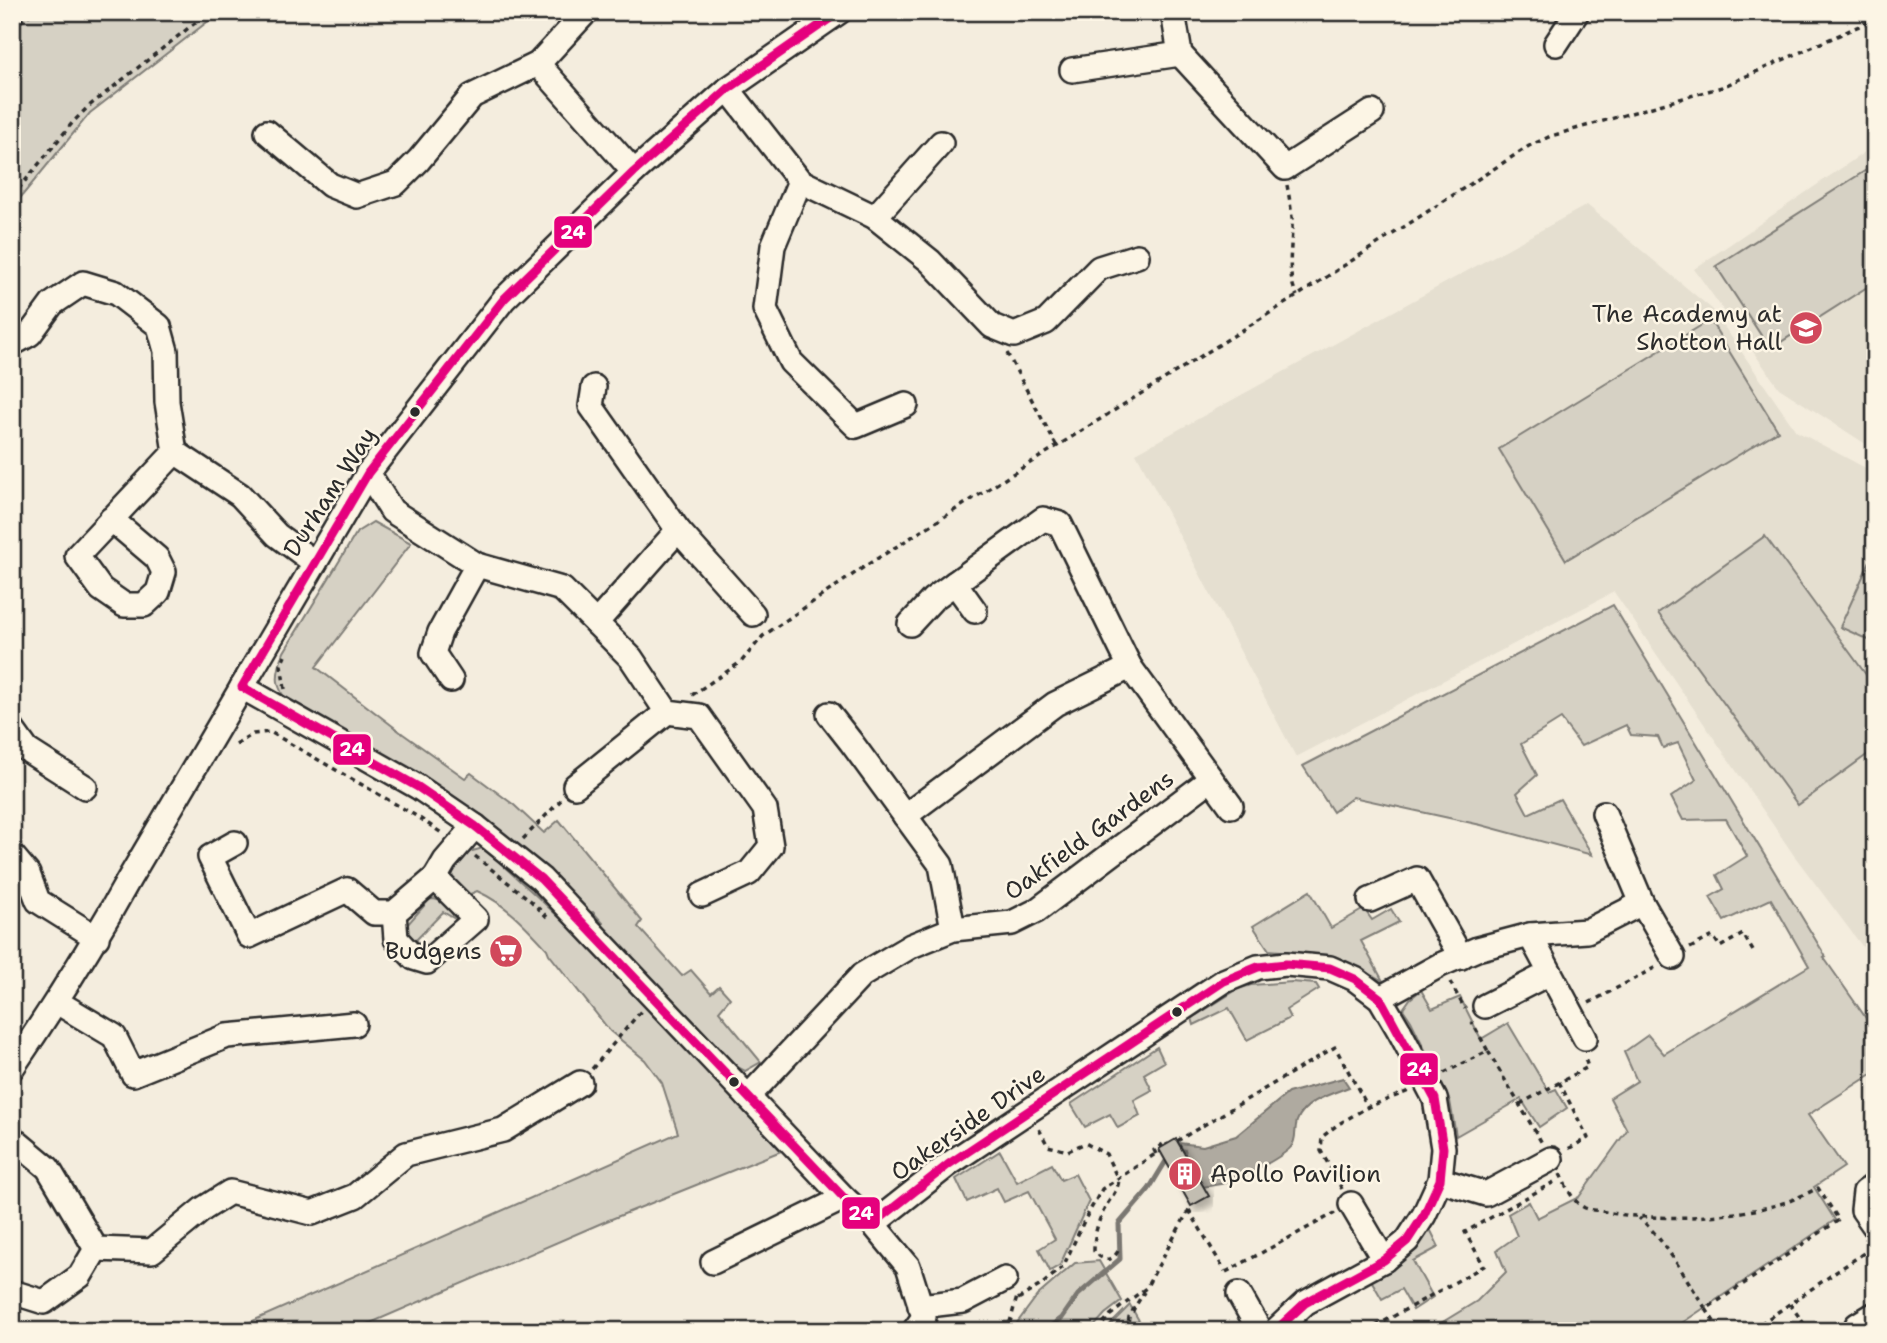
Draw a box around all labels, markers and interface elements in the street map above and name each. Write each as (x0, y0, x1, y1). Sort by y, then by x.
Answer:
line badge: 24 (553, 215, 593, 249)
text: 24 (560, 220, 587, 245)
place label: The Academy at Shotton Hall (1592, 298, 1783, 358)
school or university icon: The Academy at Shotton Hall (1787, 309, 1825, 347)
unlabelled marker (408, 405, 422, 419)
street label: Durham Way (276, 421, 384, 563)
line badge: 24 (332, 733, 372, 766)
text: 24 (339, 737, 366, 762)
street label: Oakfield Gardens (998, 762, 1180, 908)
supermarket icon: Budgens (487, 932, 525, 970)
place label: Budgens (385, 935, 482, 967)
unlabelled marker (1170, 1005, 1184, 1019)
line badge: 24 (1399, 1052, 1439, 1086)
text: 24 (1406, 1057, 1433, 1082)
street label: Oakerside Drive (884, 1058, 1052, 1188)
unlabelled marker (727, 1075, 741, 1089)
building icon: Apollo Pavilion (1166, 1155, 1204, 1193)
place label: Apollo Pavilion (1210, 1158, 1381, 1190)
line badge: 24 (841, 1196, 881, 1230)
text: 24 (848, 1201, 875, 1226)

